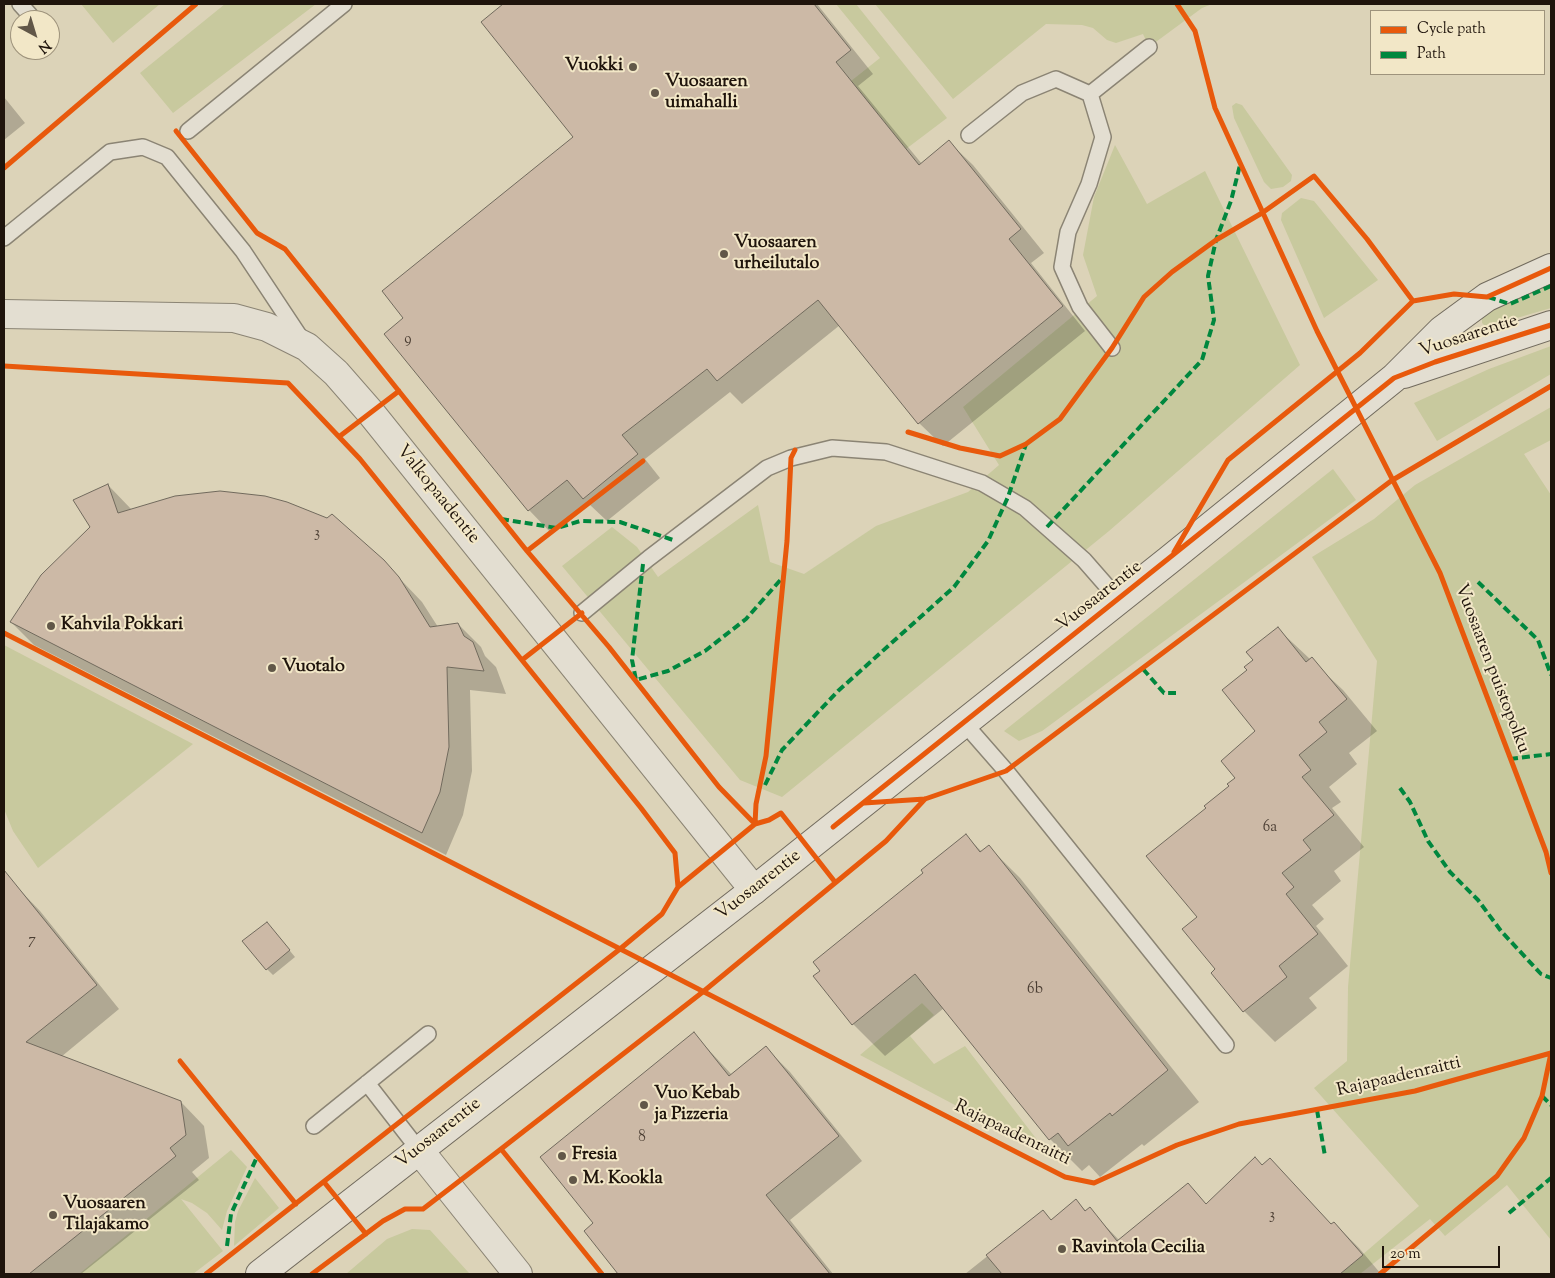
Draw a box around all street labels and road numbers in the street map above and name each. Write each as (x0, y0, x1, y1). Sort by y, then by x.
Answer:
street label: Vuosaarentie (1417, 311, 1521, 363)
street label: Valkopaadentie (391, 441, 483, 549)
street label: Vuosaarentie (1053, 557, 1147, 637)
street label: Vuosaaren puistopolku (1449, 581, 1533, 757)
street label: Vuosaarentie (712, 846, 806, 926)
street label: Rajapaadenraitti (1335, 1053, 1463, 1103)
street label: Vuosaarentie (392, 1094, 486, 1174)
street label: Rajapaadenraitti (950, 1096, 1074, 1172)

